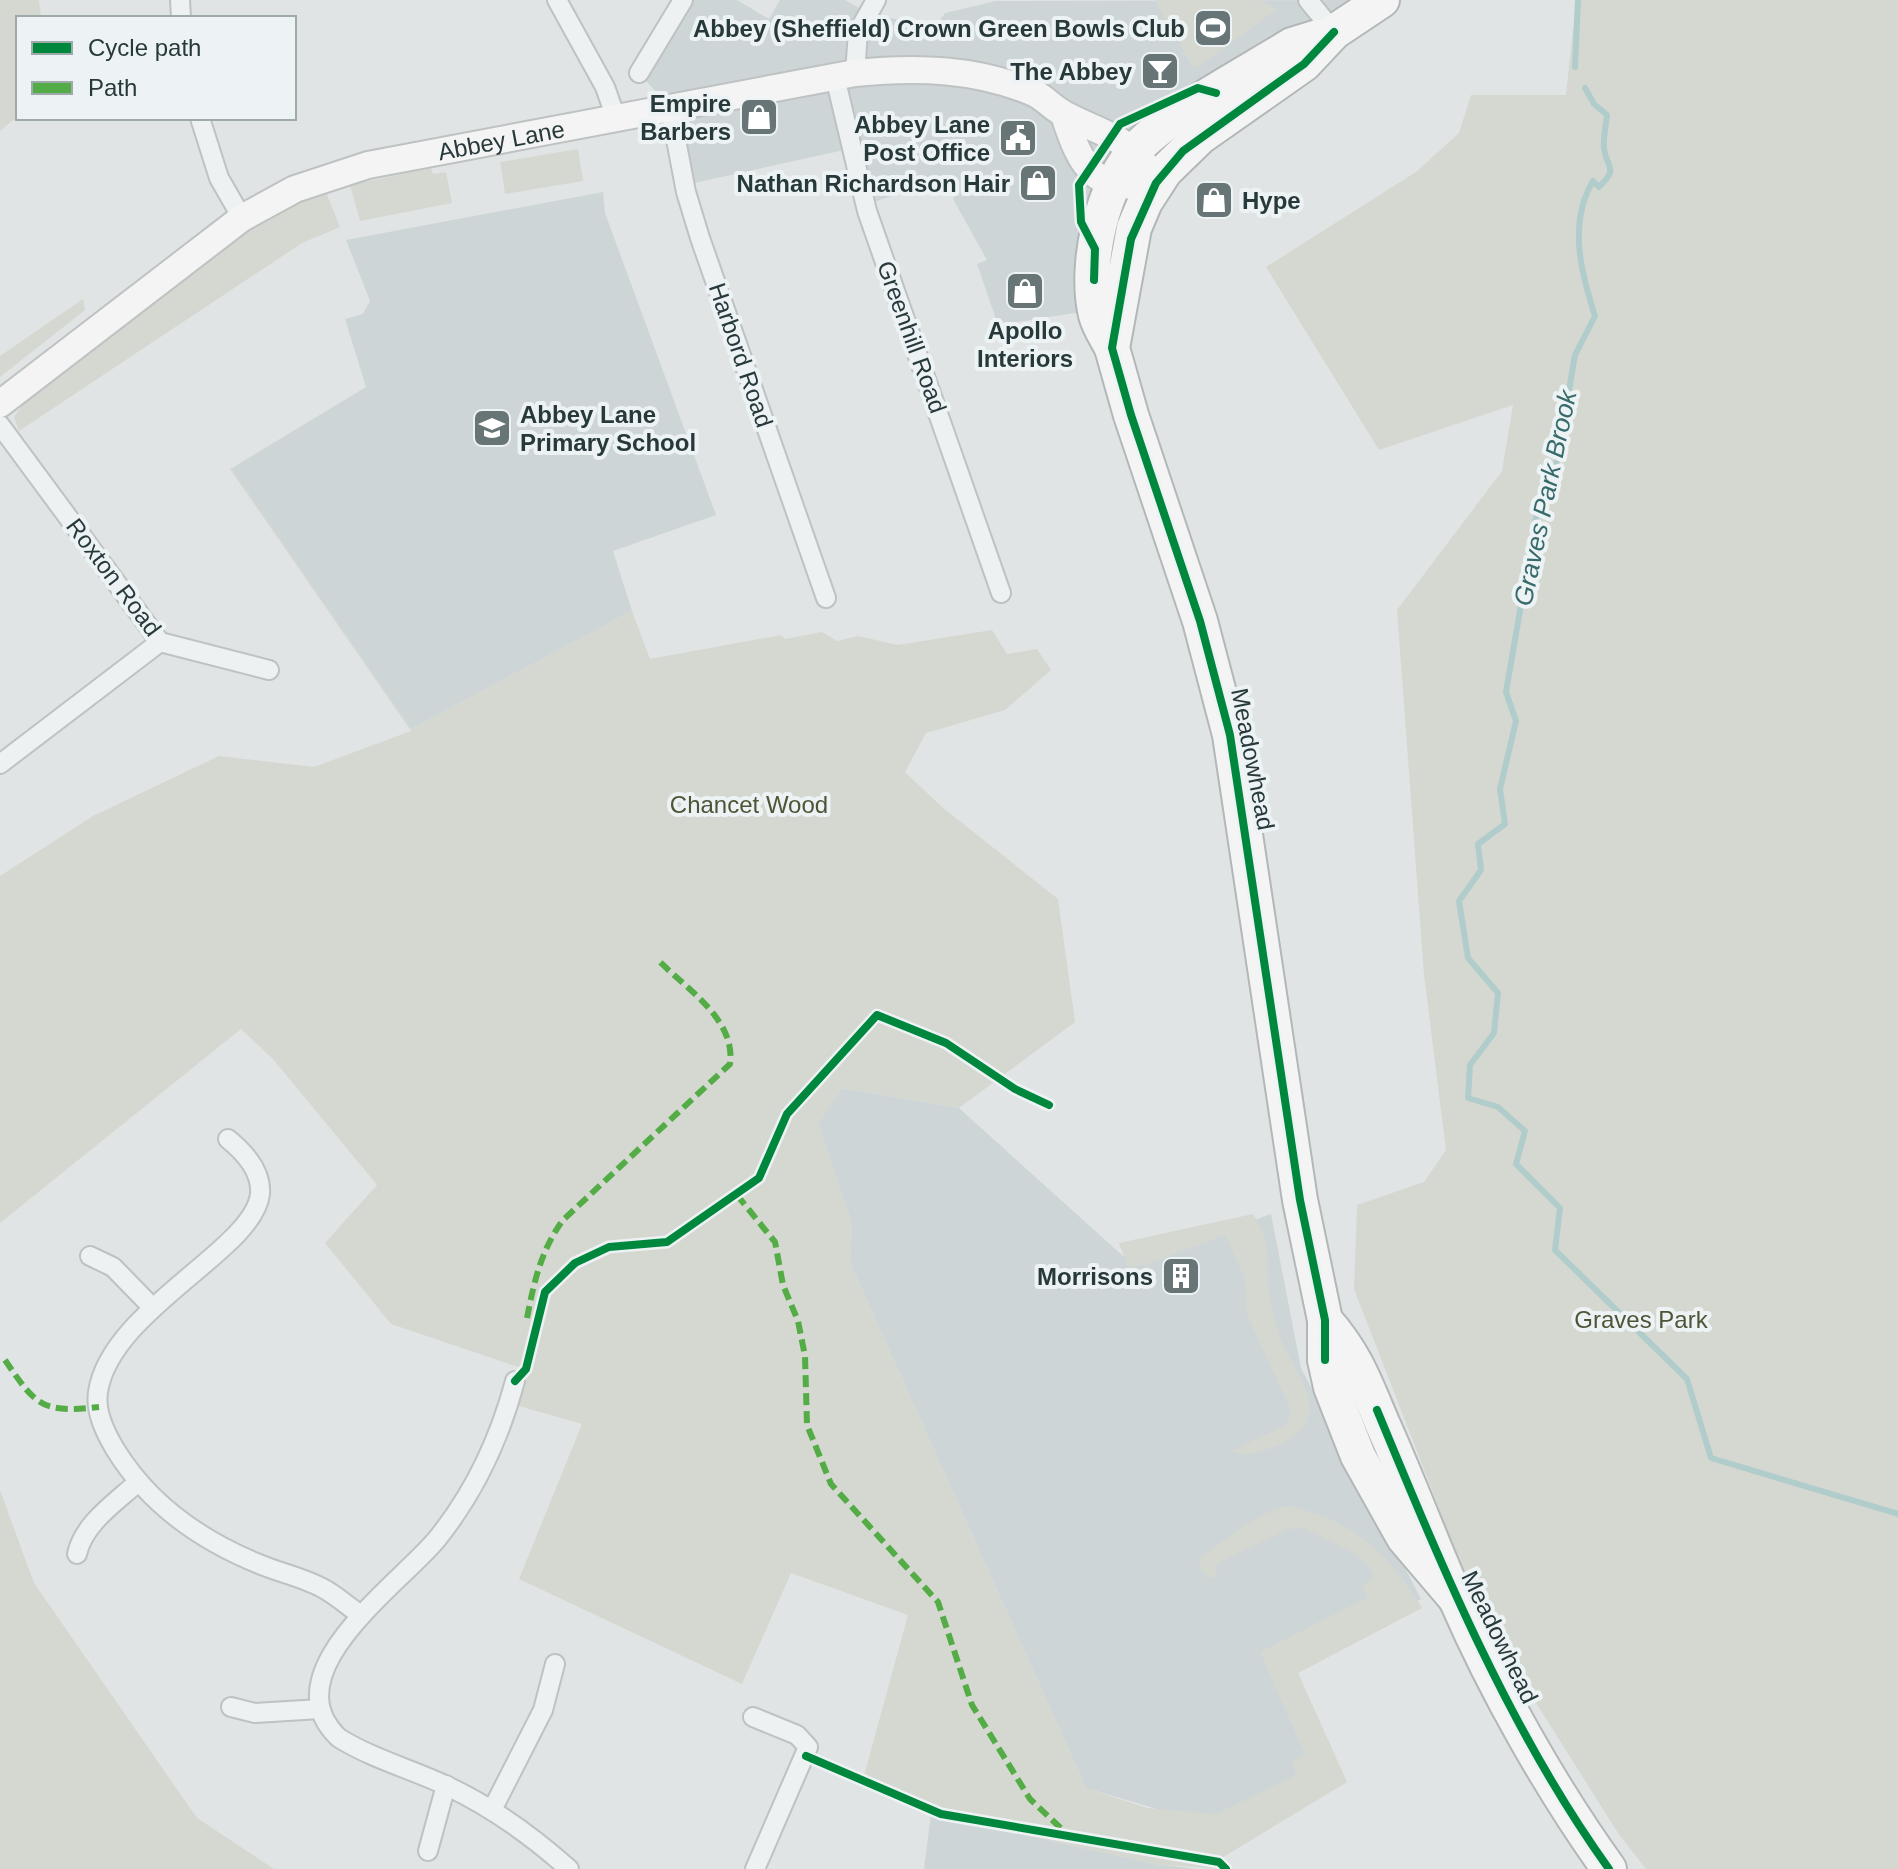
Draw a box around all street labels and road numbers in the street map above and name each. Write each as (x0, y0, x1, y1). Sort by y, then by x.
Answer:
street label: Abbey Lane (436, 115, 567, 165)
street label: Greenhill Road (872, 257, 952, 417)
street label: Harbord Road (704, 279, 778, 431)
street label: Roxton Road (61, 513, 167, 641)
street label: Meadowhead (1226, 686, 1280, 832)
street label: Meadowhead (1456, 1566, 1544, 1708)

